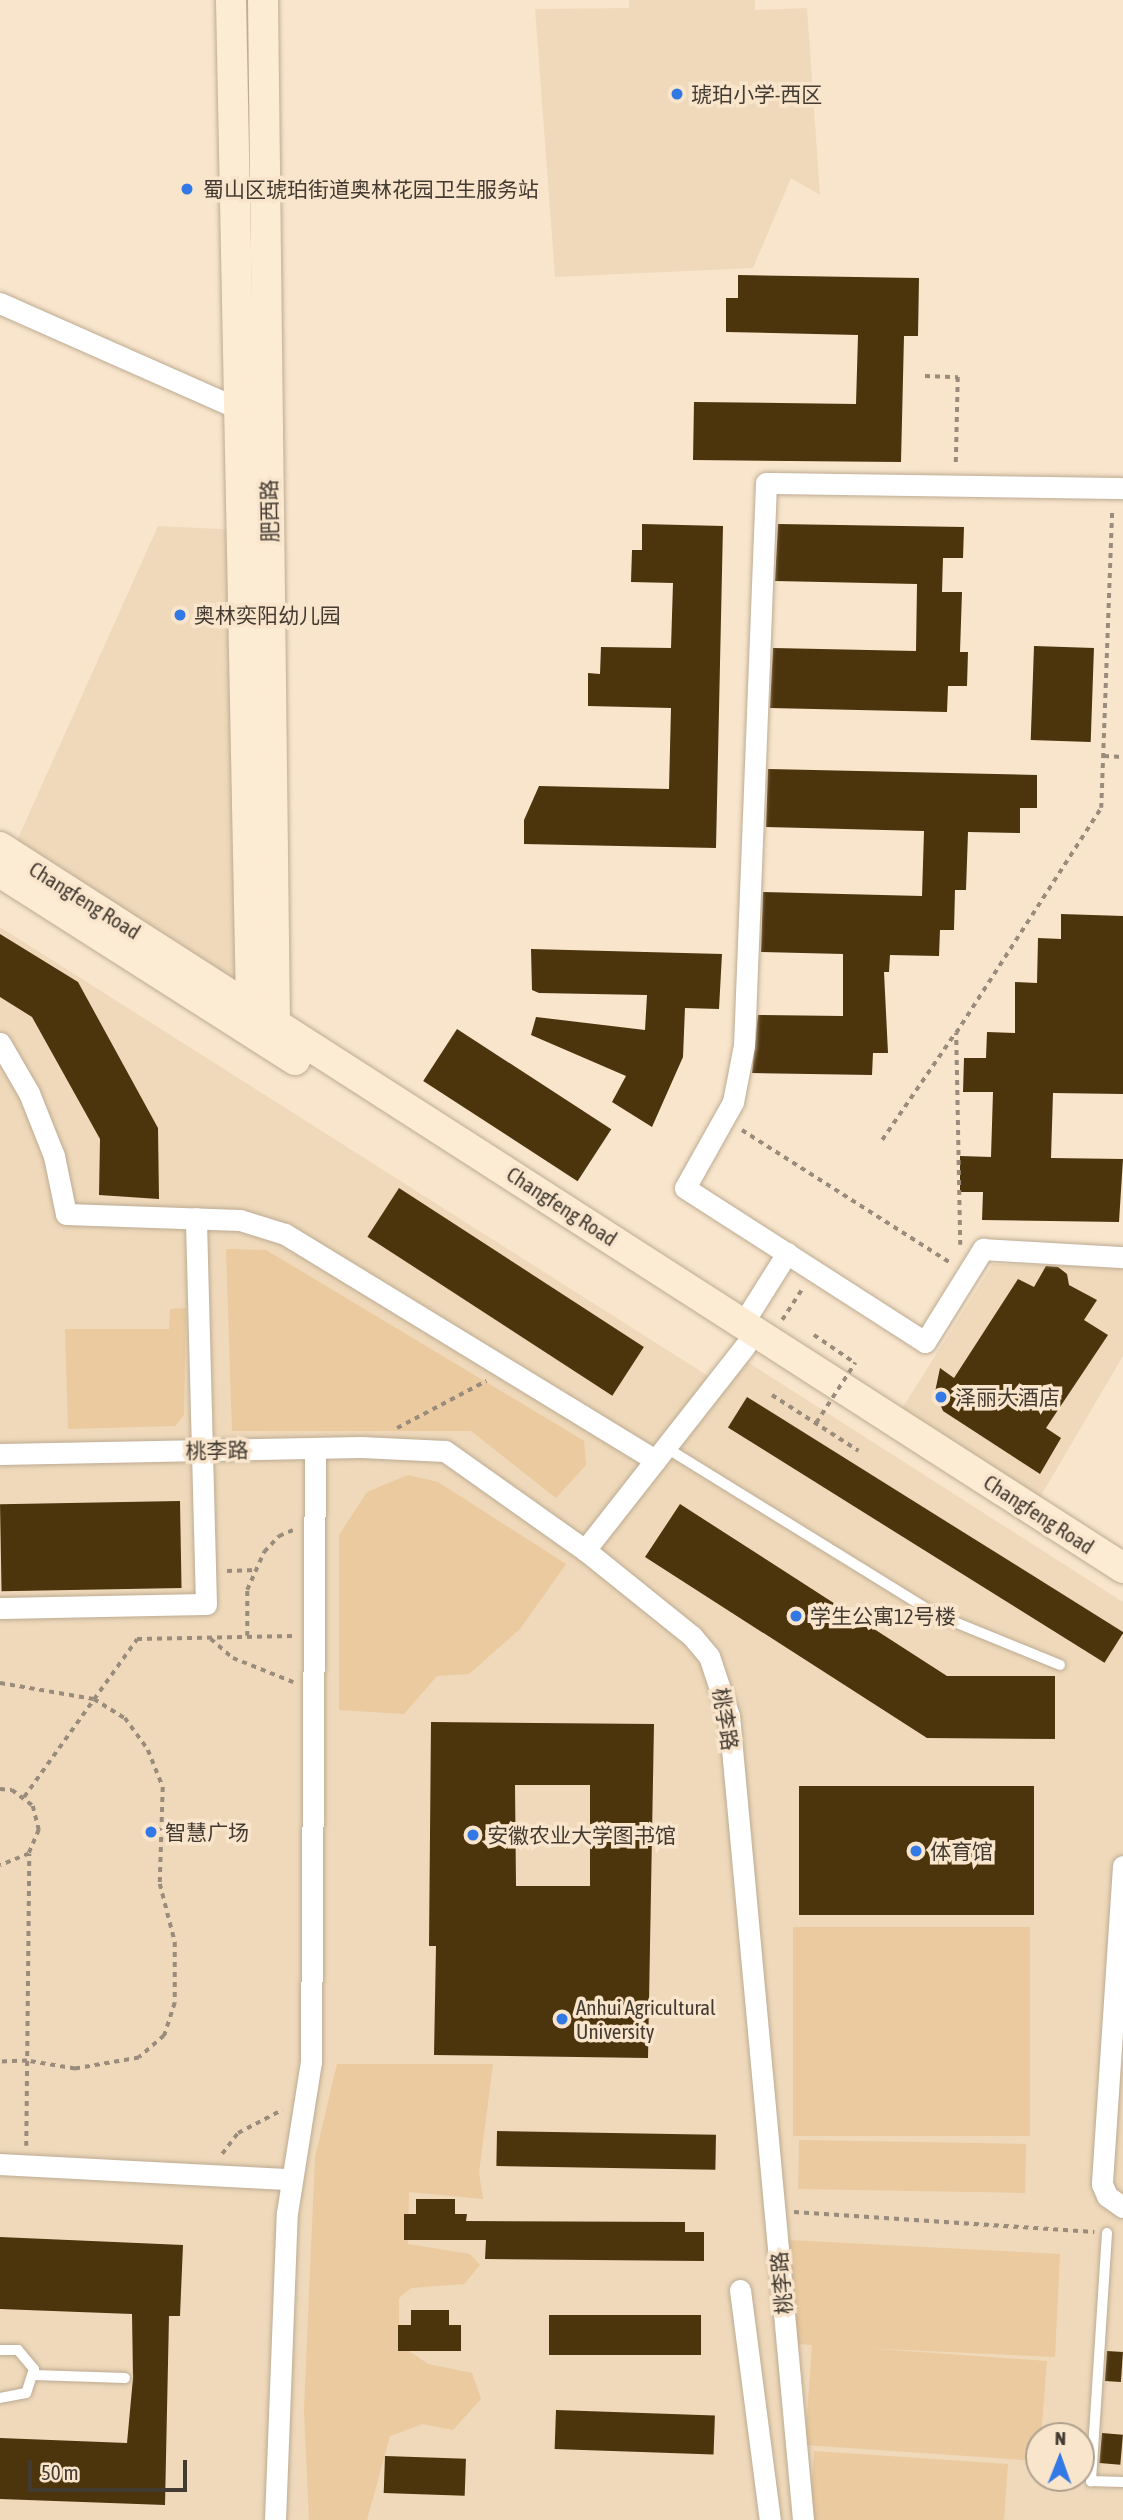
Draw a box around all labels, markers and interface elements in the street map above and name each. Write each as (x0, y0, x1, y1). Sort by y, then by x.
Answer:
place label: 琥珀小学-西区 (691, 81, 822, 107)
marker: 琥珀小学-西区 (669, 86, 685, 102)
place label: 蜀山区琥珀街道奥林花园卫生服务站 (203, 176, 539, 202)
marker: 蜀山区琥珀街道奥林花园卫生服务站 (177, 179, 197, 199)
street label: 肥西路 (256, 479, 282, 543)
place label: 奥林奕阳幼儿园 (194, 602, 341, 628)
marker: 奥林奕阳幼儿园 (172, 607, 188, 623)
street label: Changfeng Road (25, 856, 145, 944)
street label: Changfeng Road (502, 1161, 622, 1251)
place label: 泽丽大酒店 (955, 1384, 1060, 1410)
marker: 泽丽大酒店 (933, 1389, 949, 1405)
street label: 桃李路 (185, 1437, 249, 1463)
street label: Changfeng Road (979, 1469, 1099, 1559)
place label: 学生公寓12号楼 (810, 1603, 956, 1629)
marker: 学生公寓12号楼 (788, 1608, 804, 1624)
street label: 桃李路 (709, 1686, 743, 1752)
place label: 智慧广场 (165, 1819, 249, 1845)
place label: 安徽农业大学图书馆 (487, 1822, 676, 1848)
marker: 智慧广场 (143, 1824, 159, 1840)
marker: 安徽农业大学图书馆 (465, 1827, 481, 1843)
place label: 体育馆 (930, 1838, 993, 1864)
marker: 体育馆 (908, 1843, 924, 1859)
place label: Anhui Agricultural University (576, 1994, 716, 2044)
marker: Anhui Agricultural University (554, 2011, 570, 2027)
street label: 桃李路 (766, 2251, 796, 2315)
north arrow (1025, 2422, 1095, 2492)
text: N (1055, 2427, 1066, 2449)
scale bar (32, 2446, 191, 2490)
text: 50 m (41, 2460, 79, 2484)

